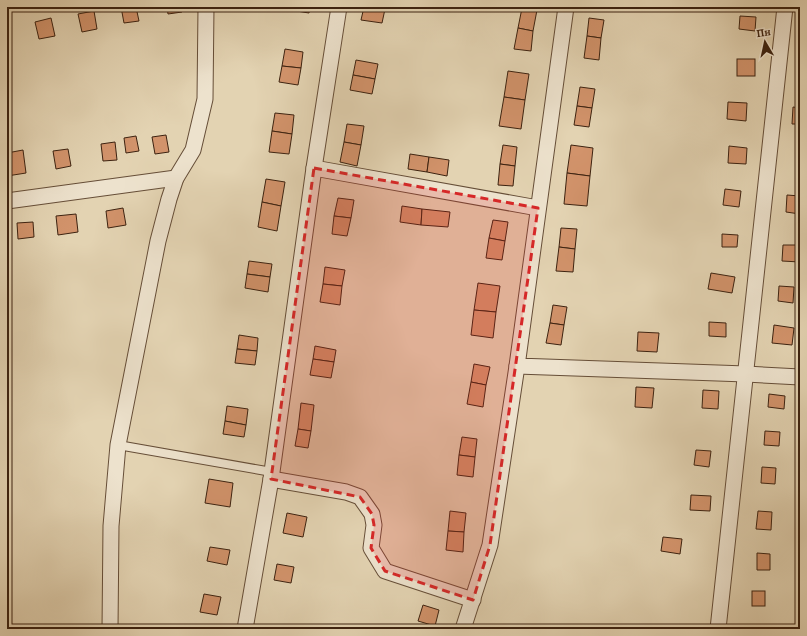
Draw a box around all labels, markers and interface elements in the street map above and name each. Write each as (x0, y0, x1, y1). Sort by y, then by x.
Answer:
north arrow (745, 22, 785, 62)
text: Пн (755, 24, 772, 41)

